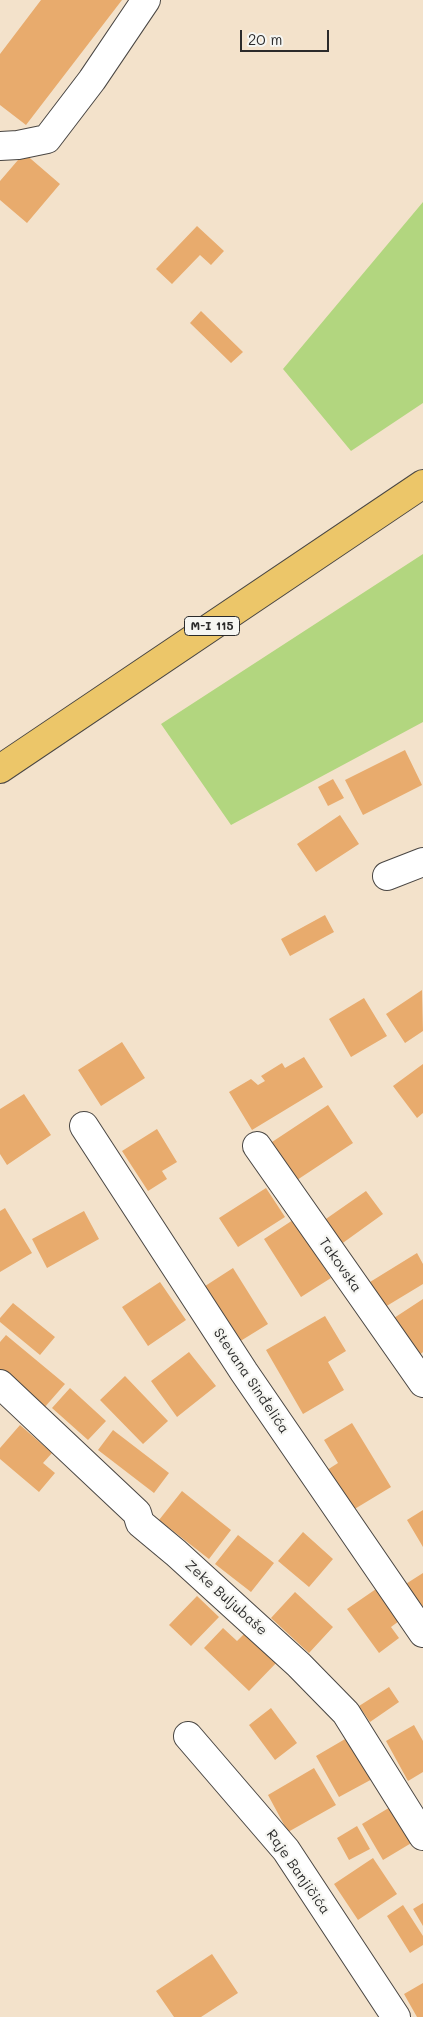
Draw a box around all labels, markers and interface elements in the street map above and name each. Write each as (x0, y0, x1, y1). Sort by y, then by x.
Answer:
scale bar (243, 20, 332, 52)
text: 20 m (248, 29, 282, 49)
road number: M-I 115 (184, 616, 240, 636)
street label: Takovska (315, 1235, 365, 1295)
street label: Stevana Sinđelića (210, 1325, 292, 1437)
street label: Zeke Buljubaše (182, 1557, 270, 1639)
street label: Raje Banjičića (263, 1827, 333, 1917)

